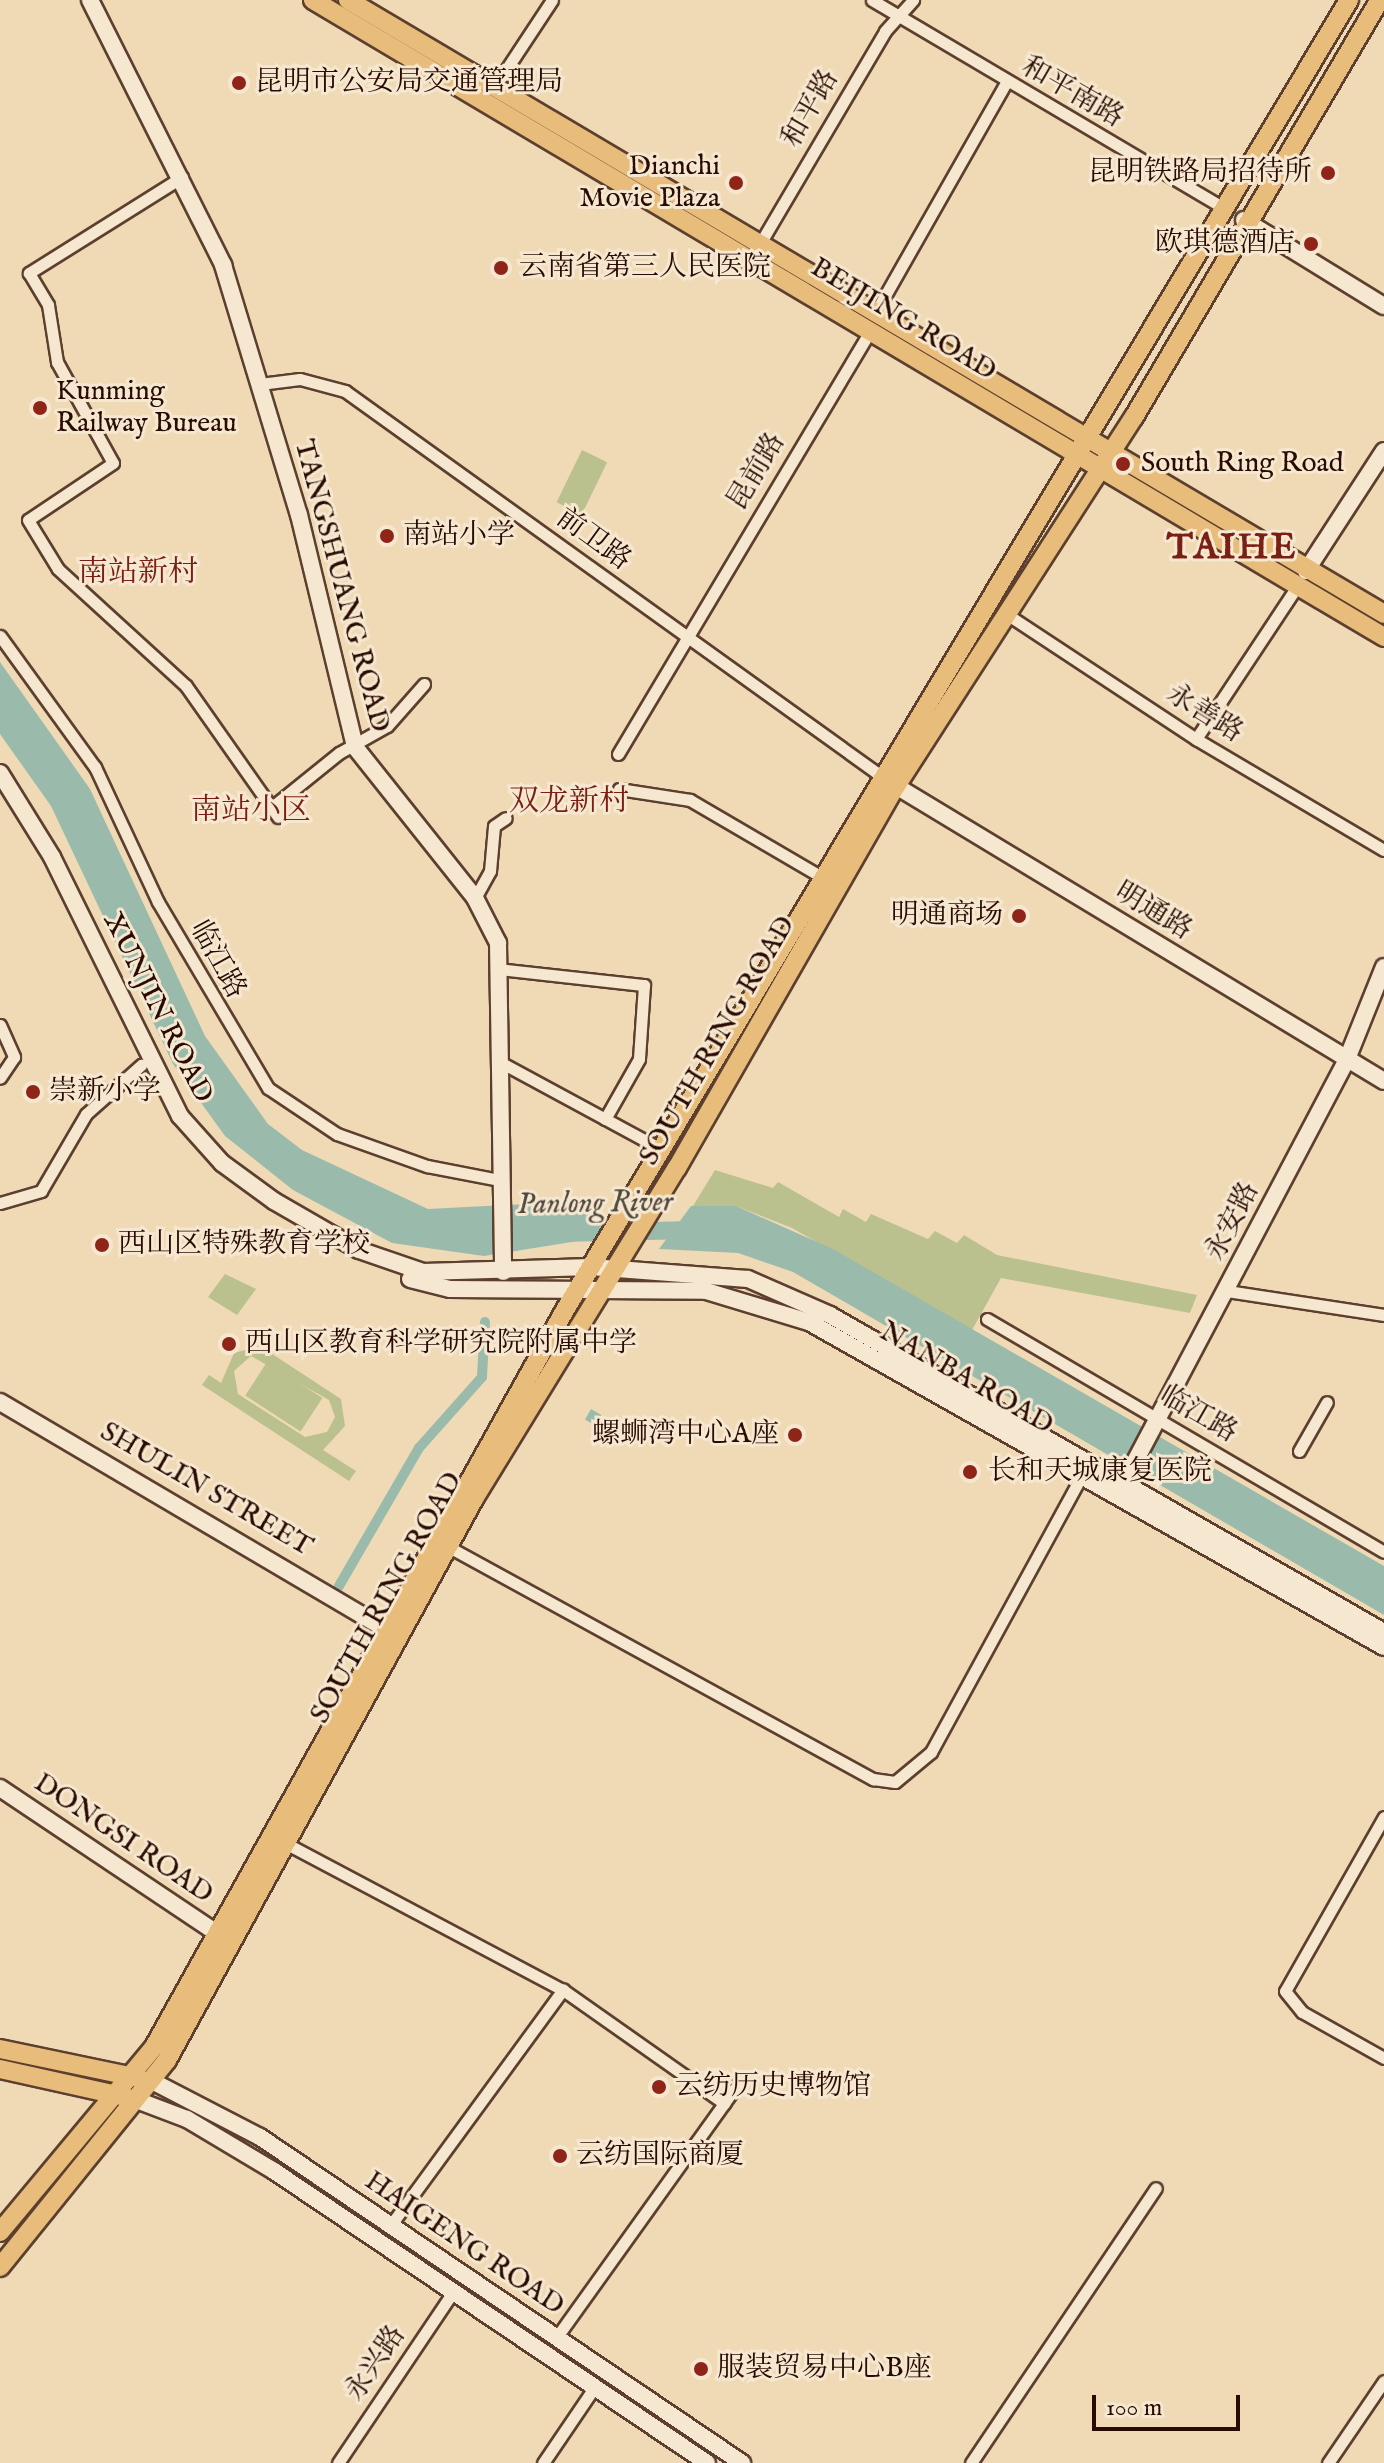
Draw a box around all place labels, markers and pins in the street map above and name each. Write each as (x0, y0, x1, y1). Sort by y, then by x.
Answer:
place label: 昆明市公安局交通管理局 (255, 66, 563, 100)
marker: 昆明市公安局交通管理局 (230, 74, 248, 92)
place label: Dianchi Movie Plaza (579, 150, 720, 216)
place label: 昆明铁路局招待所 (1088, 156, 1312, 190)
marker: 昆明铁路局招待所 (1319, 164, 1337, 182)
marker: Dianchi Movie Plaza (727, 174, 745, 192)
place label: 欧琪德酒店 (1155, 227, 1295, 261)
marker: 欧琪德酒店 (1302, 235, 1320, 253)
place label: 云南省第三人民医院 (519, 251, 771, 285)
marker: 云南省第三人民医院 (490, 257, 512, 279)
place label: Kunming Railway Bureau (56, 375, 237, 441)
marker: Kunming Railway Bureau (31, 399, 49, 417)
place label: South Ring Road (1141, 447, 1344, 481)
marker: South Ring Road (1112, 453, 1134, 475)
place label: 南站小学 (403, 519, 515, 553)
marker: 南站小学 (378, 527, 396, 545)
place label: 明通商场 (891, 899, 1003, 933)
marker: 明通商场 (1010, 907, 1028, 925)
place label: 崇新小学 (49, 1075, 161, 1109)
marker: 崇新小学 (24, 1083, 42, 1101)
place label: 西山区特殊教育学校 (118, 1228, 370, 1262)
marker: 西山区特殊教育学校 (93, 1236, 111, 1254)
place label: 西山区教育科学研究院附属中学 (245, 1327, 637, 1361)
marker: 西山区教育科学研究院附属中学 (220, 1335, 238, 1353)
place label: 螺蛳湾中心A座 (592, 1418, 779, 1452)
marker: 螺蛳湾中心A座 (786, 1426, 804, 1444)
place label: 长和天城康复医院 (988, 1455, 1212, 1489)
marker: 长和天城康复医院 (959, 1461, 981, 1483)
place label: 云纺历史博物馆 (675, 2070, 871, 2104)
marker: 云纺历史博物馆 (650, 2078, 668, 2096)
place label: 云纺国际商厦 (576, 2139, 744, 2173)
marker: 云纺国际商厦 (551, 2147, 569, 2165)
place label: 服装贸易中心B座 (717, 2352, 932, 2386)
marker: 服装贸易中心B座 (692, 2360, 710, 2378)

